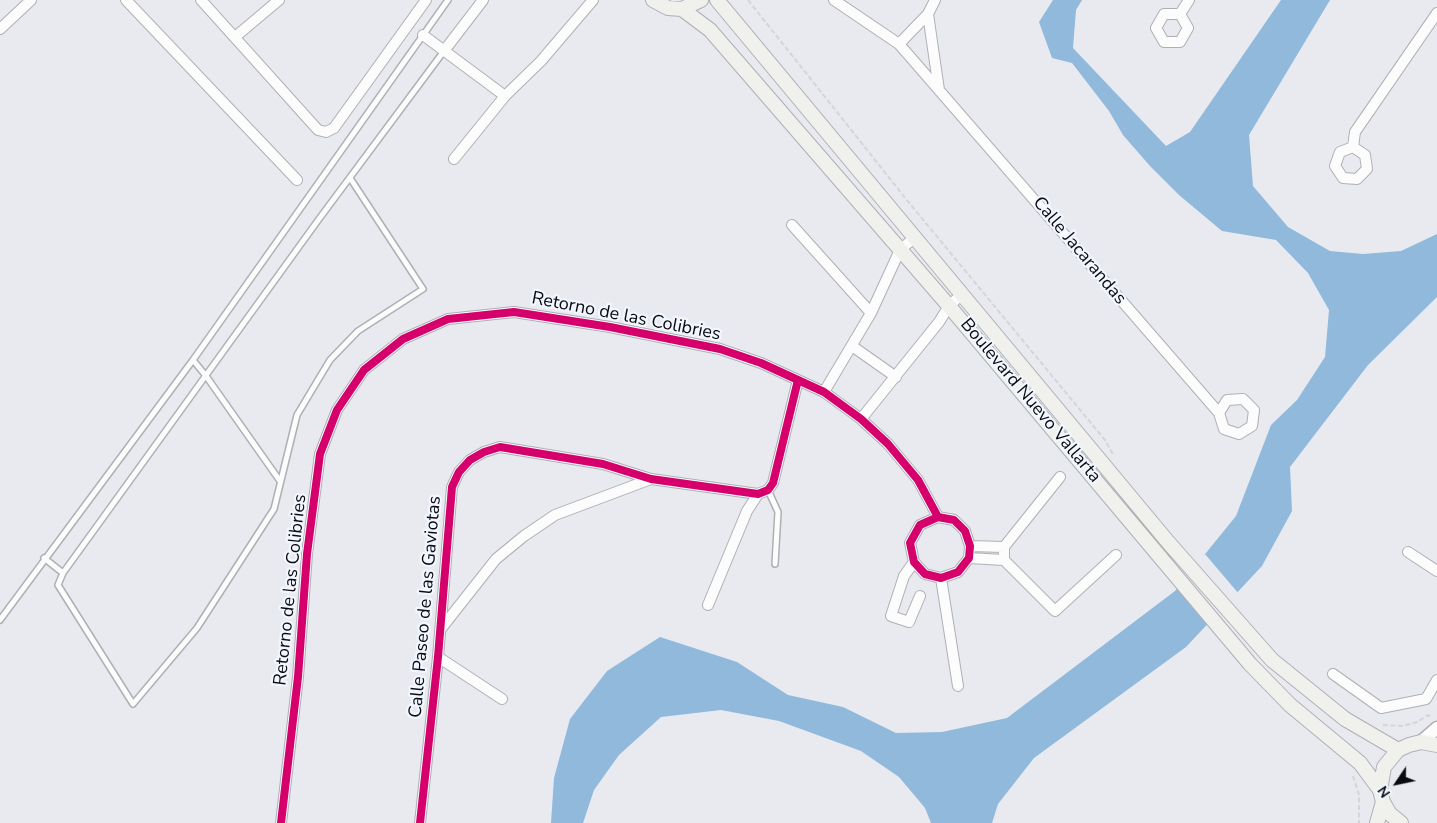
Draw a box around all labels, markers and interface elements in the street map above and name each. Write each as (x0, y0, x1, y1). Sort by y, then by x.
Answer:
street label: Calle Jacarandas (1028, 193, 1130, 309)
street label: Retorno de las Colibries (530, 288, 722, 346)
street label: Boulevard Nuevo Vallarta (955, 315, 1105, 487)
street label: Retorno de las Colibries (270, 493, 312, 687)
street label: Calle Paseo de las Gaviotas (406, 495, 446, 719)
north arrow (1372, 758, 1422, 808)
text: N (1373, 782, 1395, 801)

